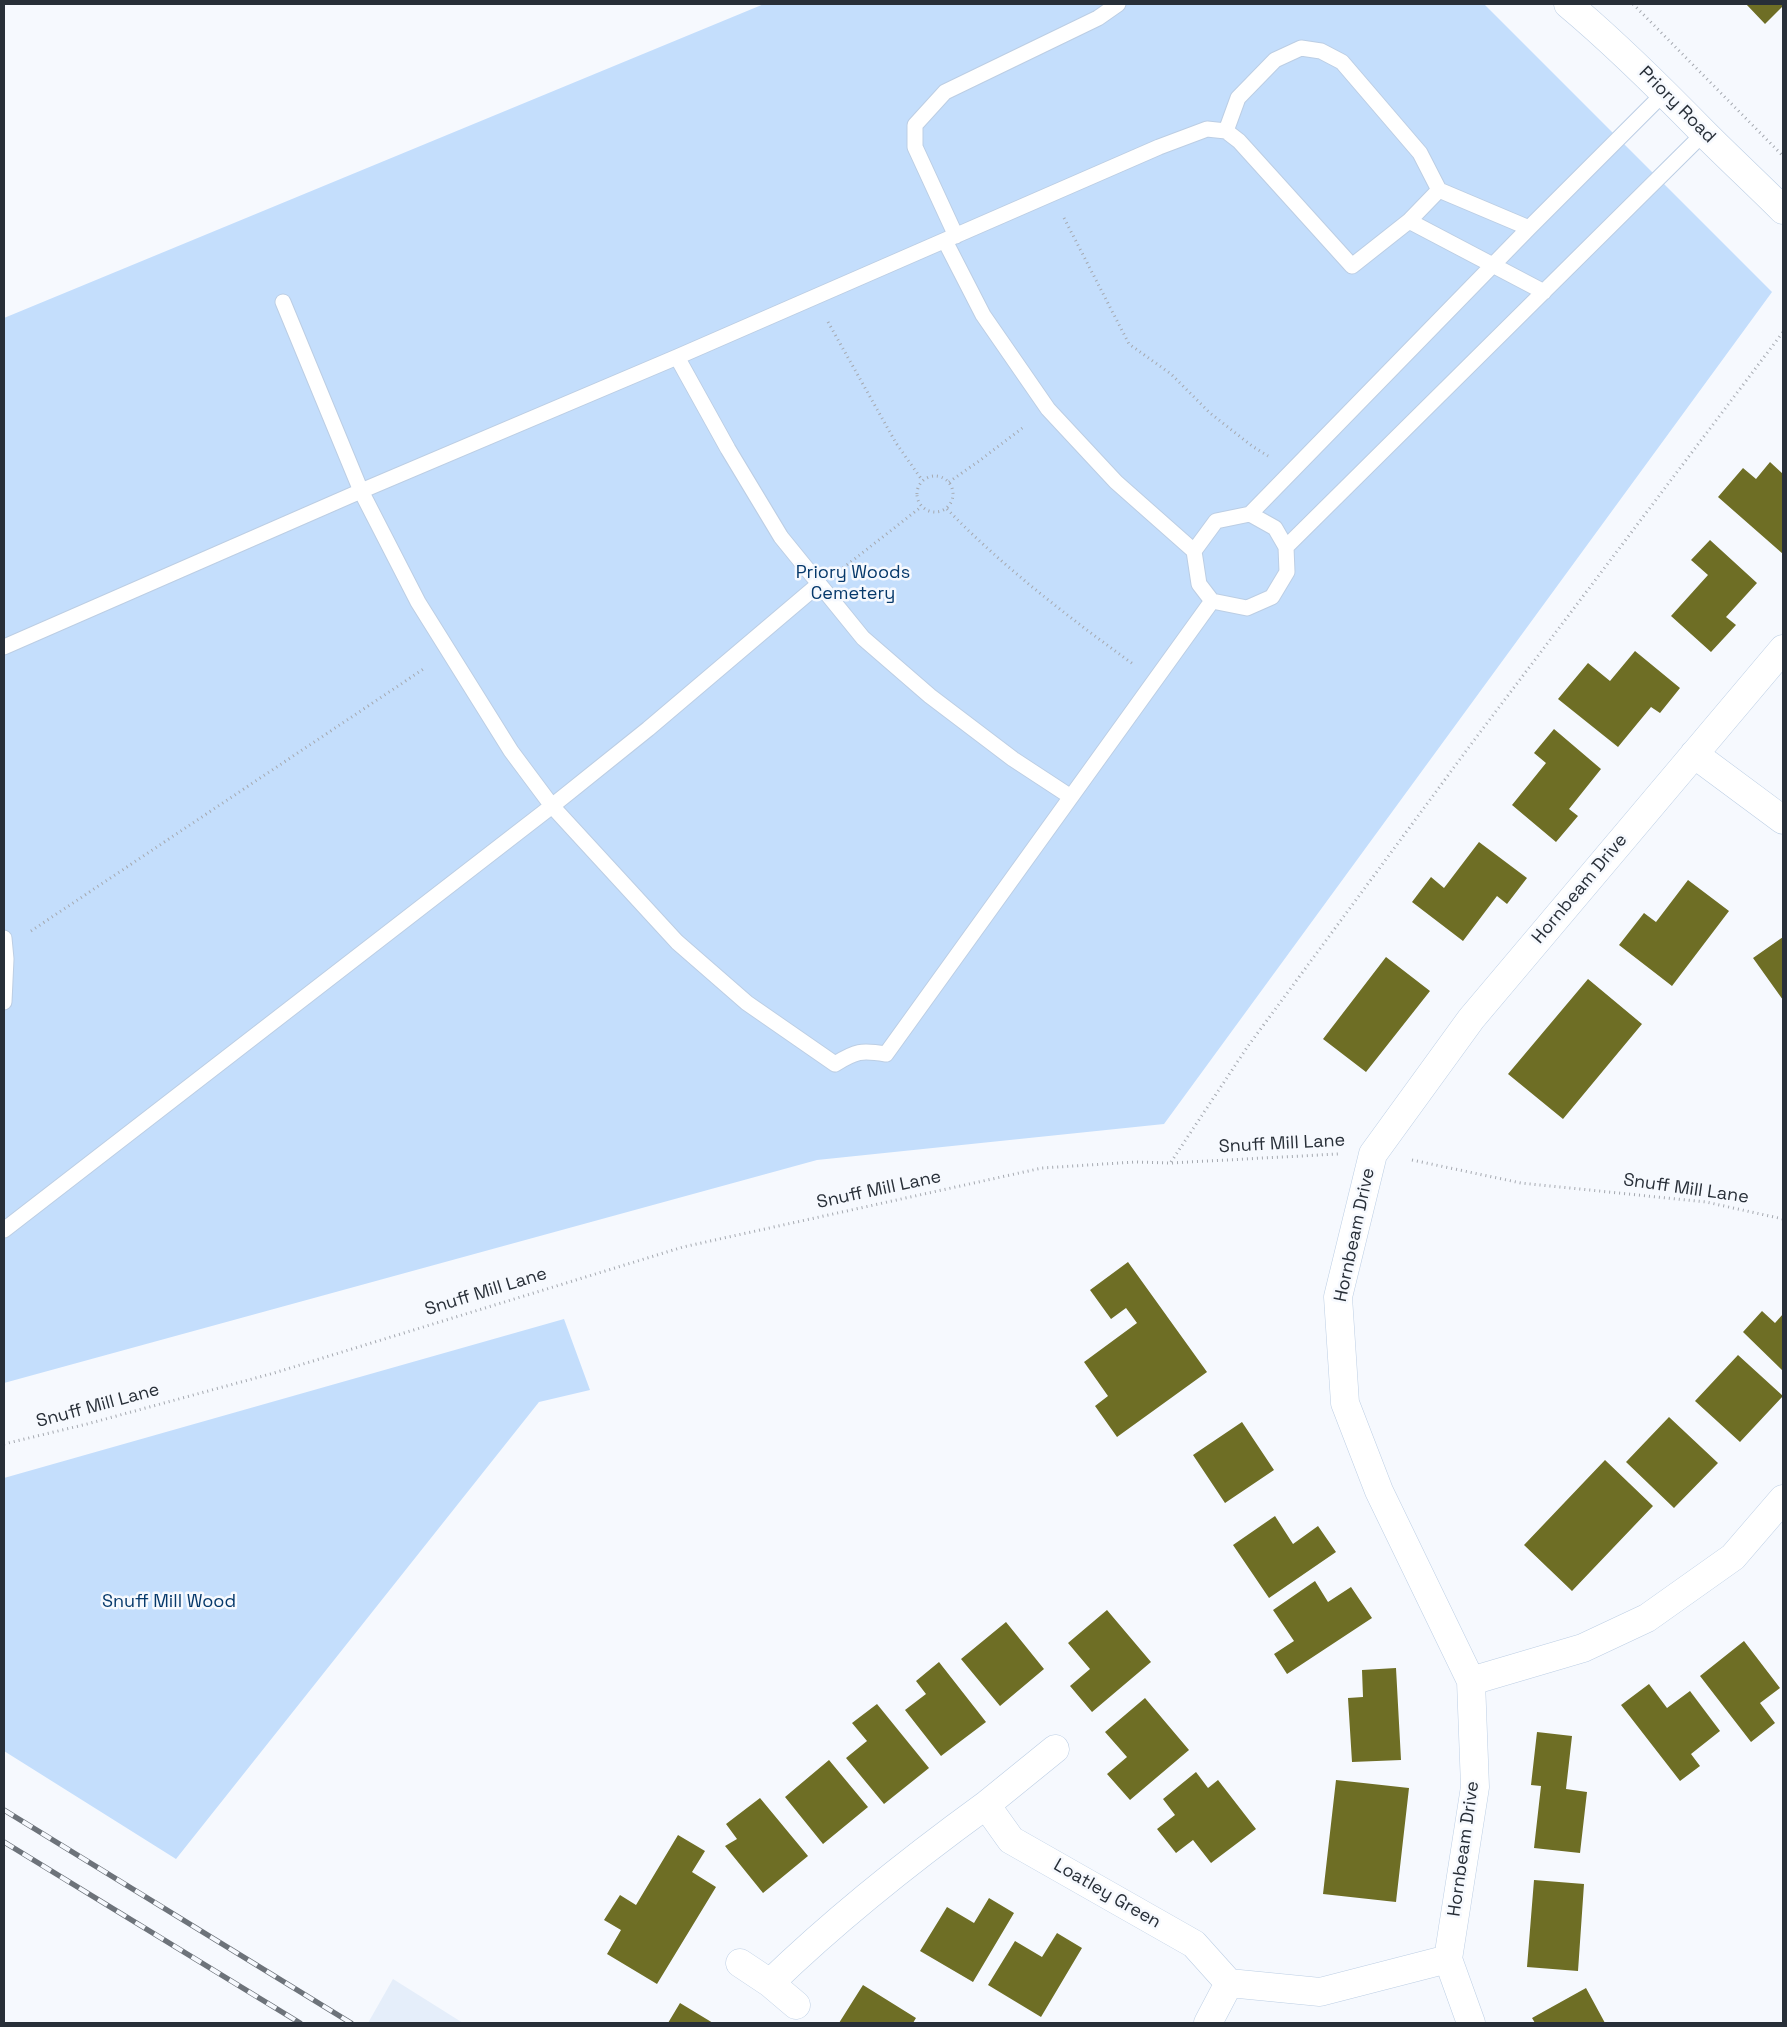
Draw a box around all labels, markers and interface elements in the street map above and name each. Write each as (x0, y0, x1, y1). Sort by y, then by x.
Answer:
street label: Priory Road (1634, 62, 1720, 148)
park label: Priory Woods Cemetery (796, 562, 910, 604)
street label: Hornbeam Drive (1528, 830, 1632, 948)
street label: Snuff Mill Lane (1218, 1130, 1346, 1158)
street label: Snuff Mill Lane (815, 1166, 943, 1214)
street label: Hornbeam Drive (1330, 1166, 1380, 1304)
street label: Snuff Mill Lane (1622, 1169, 1750, 1209)
street label: Snuff Mill Lane (422, 1263, 550, 1321)
street label: Snuff Mill Lane (34, 1379, 162, 1433)
park label: Snuff Mill Wood (102, 1591, 236, 1613)
street label: Hornbeam Drive (1444, 1780, 1484, 1918)
street label: Loatley Green (1049, 1855, 1165, 1933)

